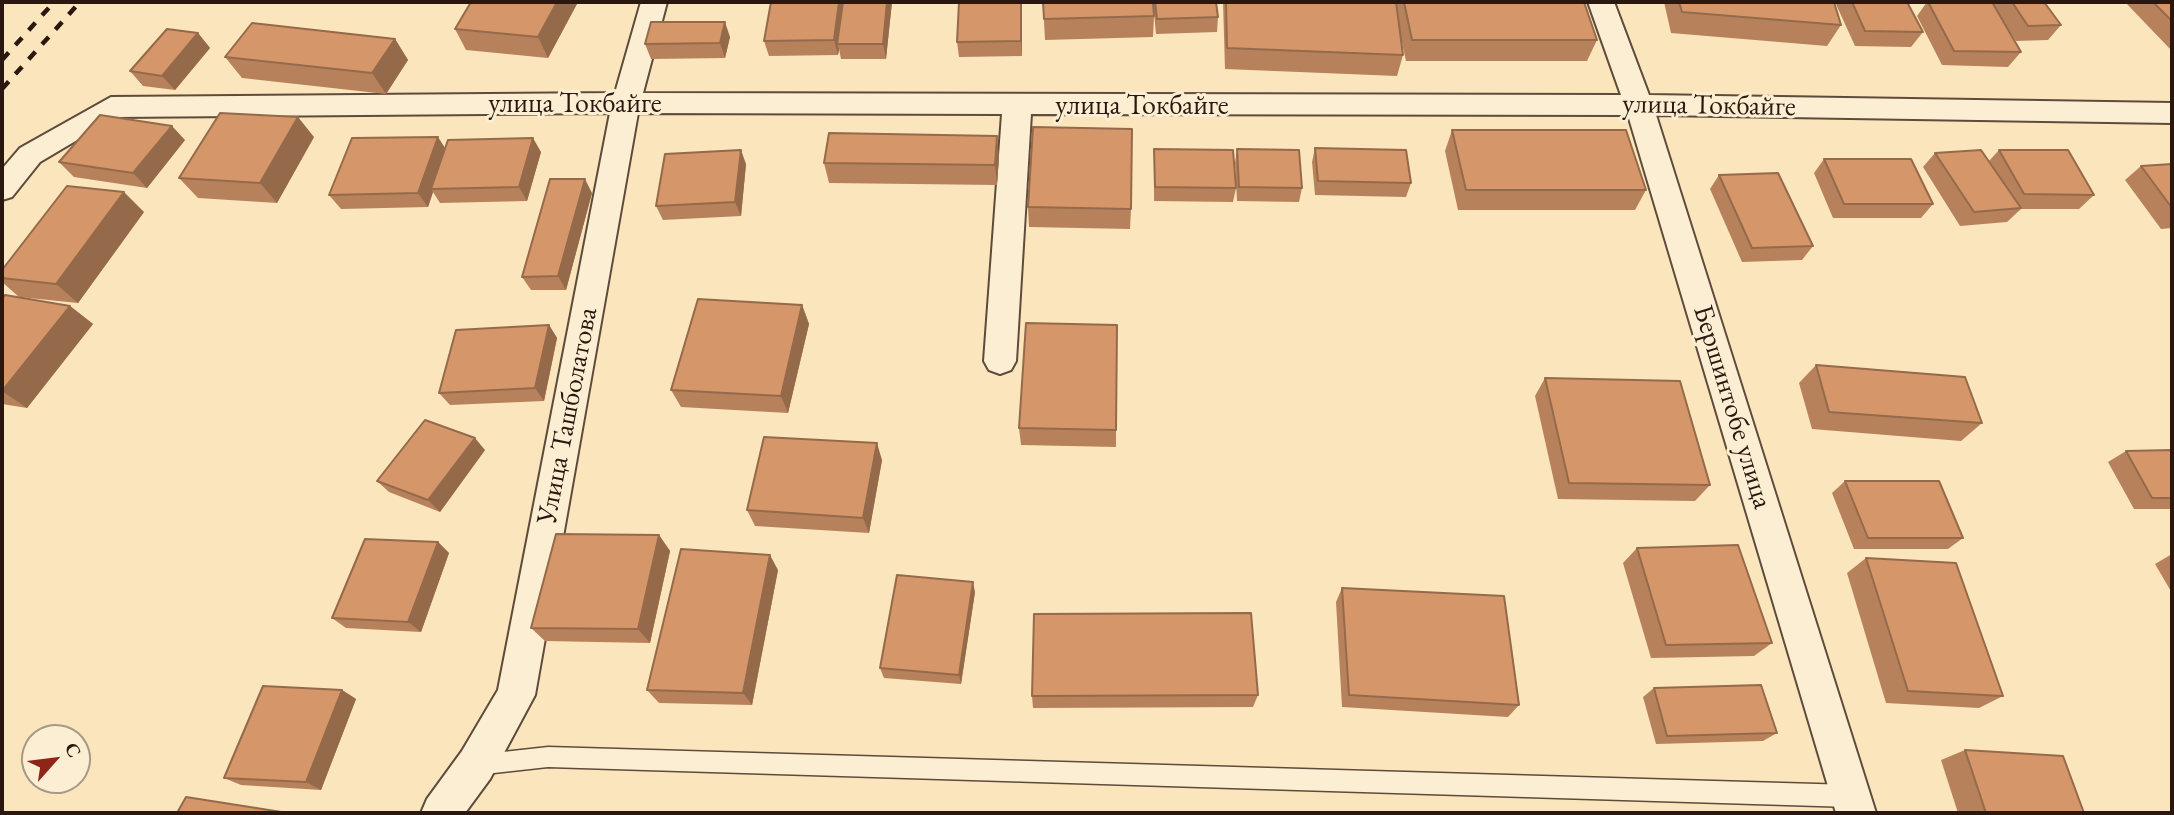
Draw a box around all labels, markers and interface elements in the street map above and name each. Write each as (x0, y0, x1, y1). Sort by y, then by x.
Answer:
street label: улица Токбайге (488, 87, 662, 121)
street label: улица Токбайге (1622, 88, 1796, 124)
street label: улица Токбайге (1055, 89, 1229, 123)
street label: Бершинтобе улица (1685, 301, 1779, 513)
street label: Улица Ташболатова (530, 305, 606, 527)
north arrow (21, 724, 91, 794)
text: С (59, 738, 87, 762)

